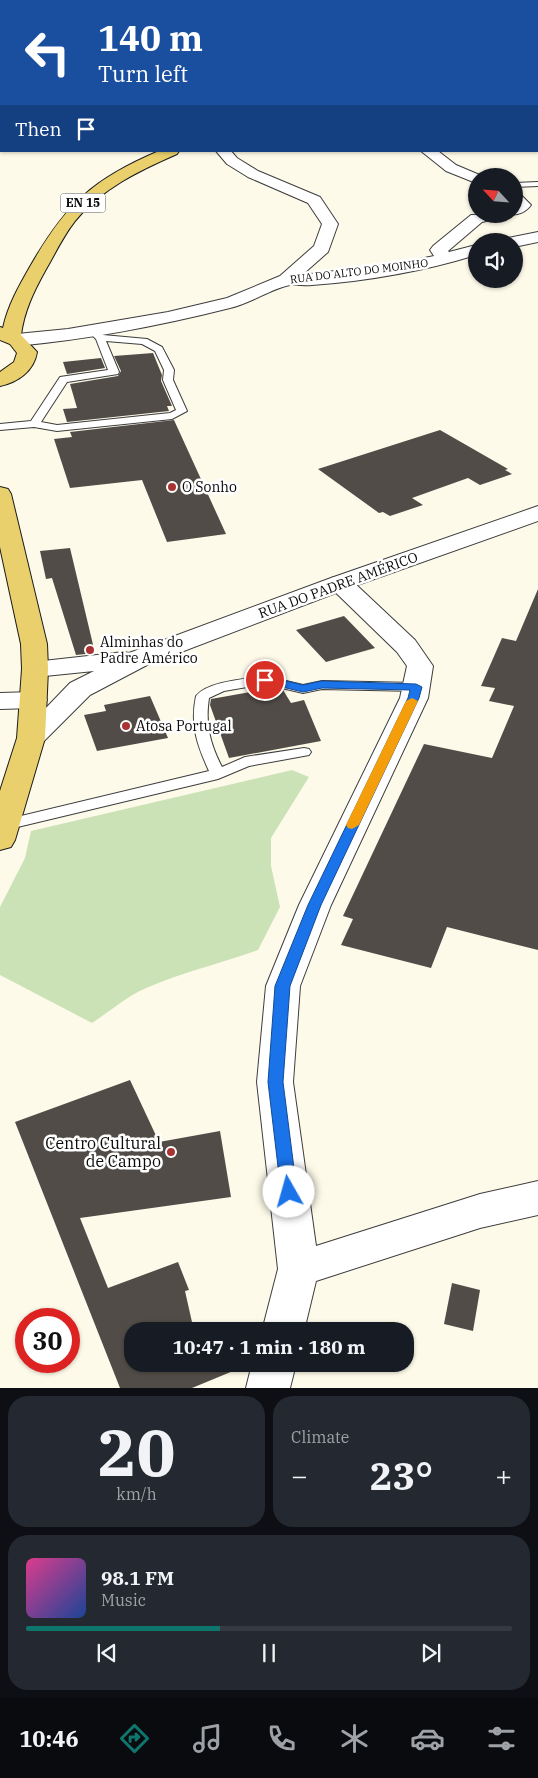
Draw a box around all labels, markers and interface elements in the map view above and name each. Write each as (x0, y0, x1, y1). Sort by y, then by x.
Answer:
text: 140 m (98, 15, 203, 61)
icon: left (15, 20, 80, 85)
text: Turn left (98, 59, 188, 88)
icon: arrive (72, 115, 100, 143)
text: Then (15, 117, 62, 141)
north arrow (468, 168, 522, 222)
map controls (468, 168, 523, 288)
road number: EN 15 (61, 194, 106, 212)
button: sound (468, 233, 523, 288)
street label: RUA DO ALTO DO MOINHO (289, 256, 429, 286)
place label: O Sonho (182, 478, 237, 496)
marker: O Sonho (166, 481, 178, 493)
street label: RUA DO PADRE AMÉRICO (255, 547, 420, 622)
place label: Alminhas do Padre Américo (100, 633, 198, 667)
marker: Alminhas do Padre Américo (84, 644, 96, 656)
pin (244, 659, 286, 701)
icon: arrive (251, 666, 279, 694)
place label: Atosa Portugal (136, 717, 232, 735)
marker: Atosa Portugal (120, 720, 132, 732)
place label: Centro Cultural de Campo (45, 1133, 161, 1171)
marker: Centro Cultural de Campo (165, 1146, 177, 1158)
position arrow (262, 1165, 314, 1217)
speed limit sign: 30 (15, 1308, 80, 1373)
text: 10:47 · 1 min · 180 m (173, 1335, 365, 1359)
text: 20 (97, 1409, 176, 1494)
text: Climate (291, 1427, 349, 1447)
text: 23° (370, 1451, 433, 1500)
text: − (291, 1457, 308, 1494)
text: + (495, 1457, 512, 1494)
text: km/h (116, 1484, 157, 1504)
text: 98.1 FM (101, 1566, 174, 1590)
text: Music (101, 1590, 146, 1610)
icon: previous (93, 1639, 121, 1667)
icon: pause (255, 1639, 283, 1667)
icon: next (417, 1639, 445, 1667)
icon: directions (117, 1721, 152, 1756)
icon: music (190, 1721, 225, 1756)
icon: phone (264, 1721, 299, 1756)
icon: climate (337, 1721, 372, 1756)
icon: car (410, 1721, 445, 1756)
icon: filters (484, 1721, 519, 1756)
text: 10:46 (19, 1724, 79, 1753)

